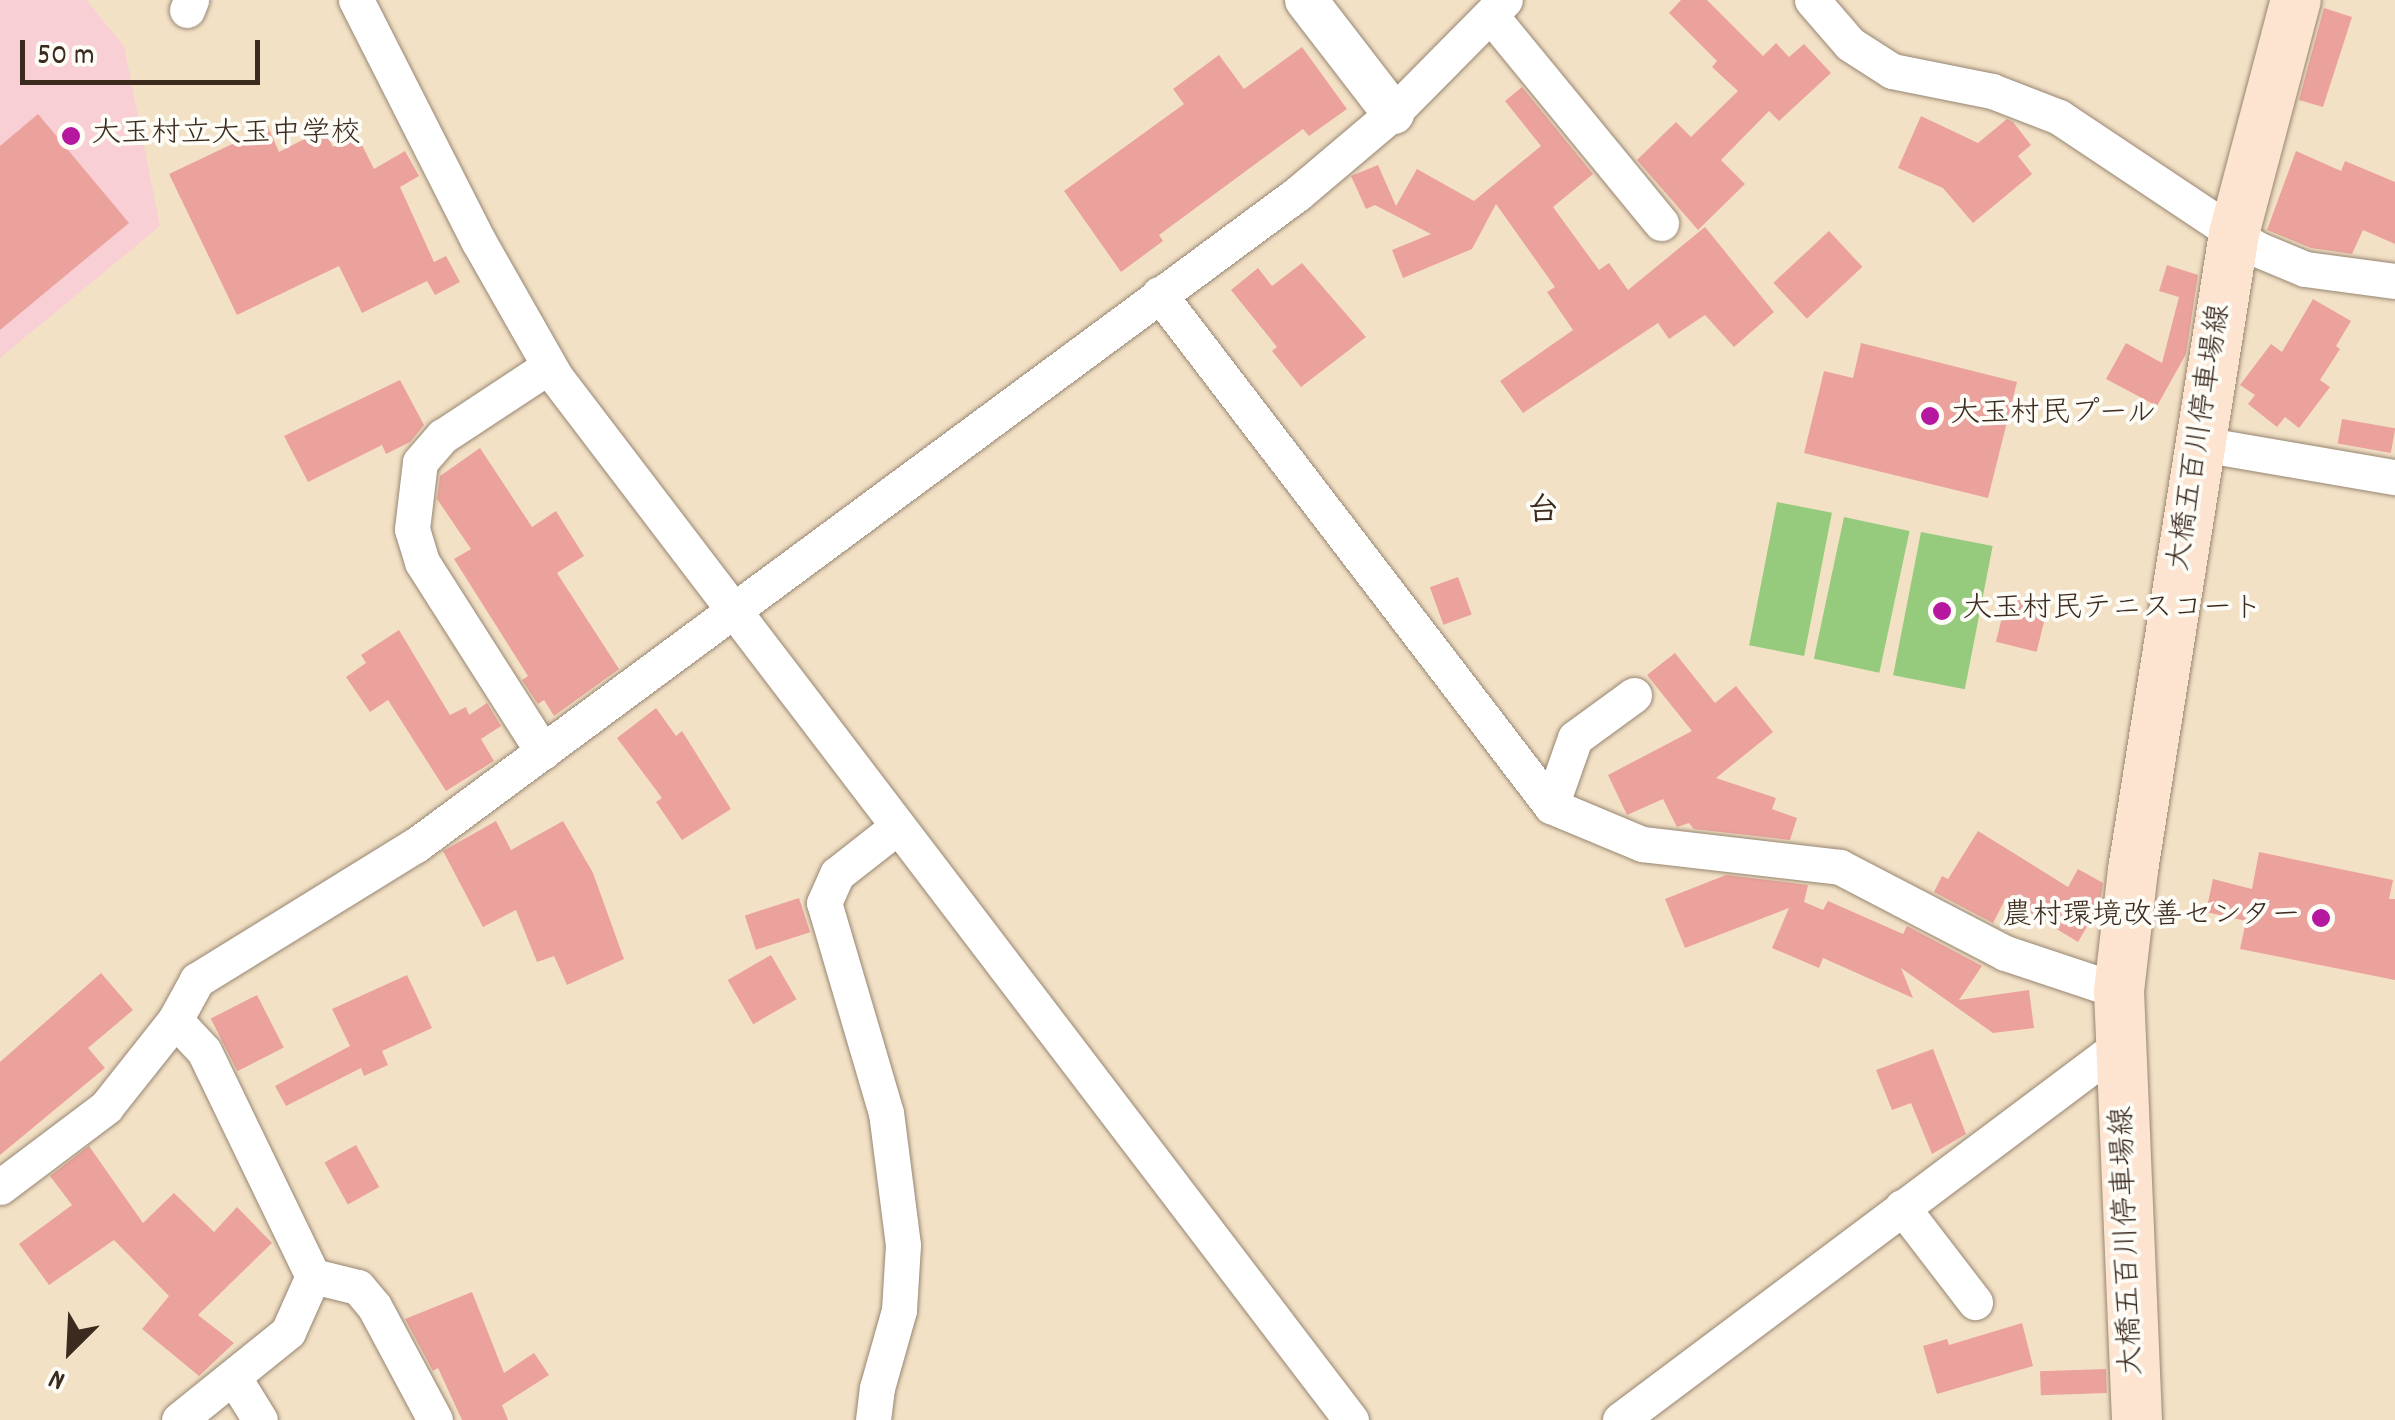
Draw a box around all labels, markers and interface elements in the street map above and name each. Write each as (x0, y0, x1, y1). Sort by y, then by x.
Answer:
scale bar (25, 20, 265, 82)
text: 50 m (37, 36, 95, 79)
place label: 大玉村立大玉中学校 (91, 118, 361, 154)
marker: 大玉村立大玉中学校 (60, 125, 82, 147)
street label: 大橋五百川停車場線 (2163, 302, 2241, 574)
place label: 大玉村民プール (1950, 398, 2158, 434)
marker: 大玉村民プール (1919, 405, 1941, 427)
district label: 台 (1527, 494, 1559, 532)
place label: 大玉村民テニスコート (1962, 593, 2262, 629)
marker: 大玉村民テニスコート (1931, 600, 1953, 622)
place label: 農村環境改善センター (2001, 900, 2301, 936)
marker: 農村環境改善センター (2310, 907, 2332, 929)
street label: 大橋五百川停車場線 (2107, 1105, 2153, 1377)
north arrow (20, 1300, 120, 1400)
text: N (43, 1356, 72, 1398)

